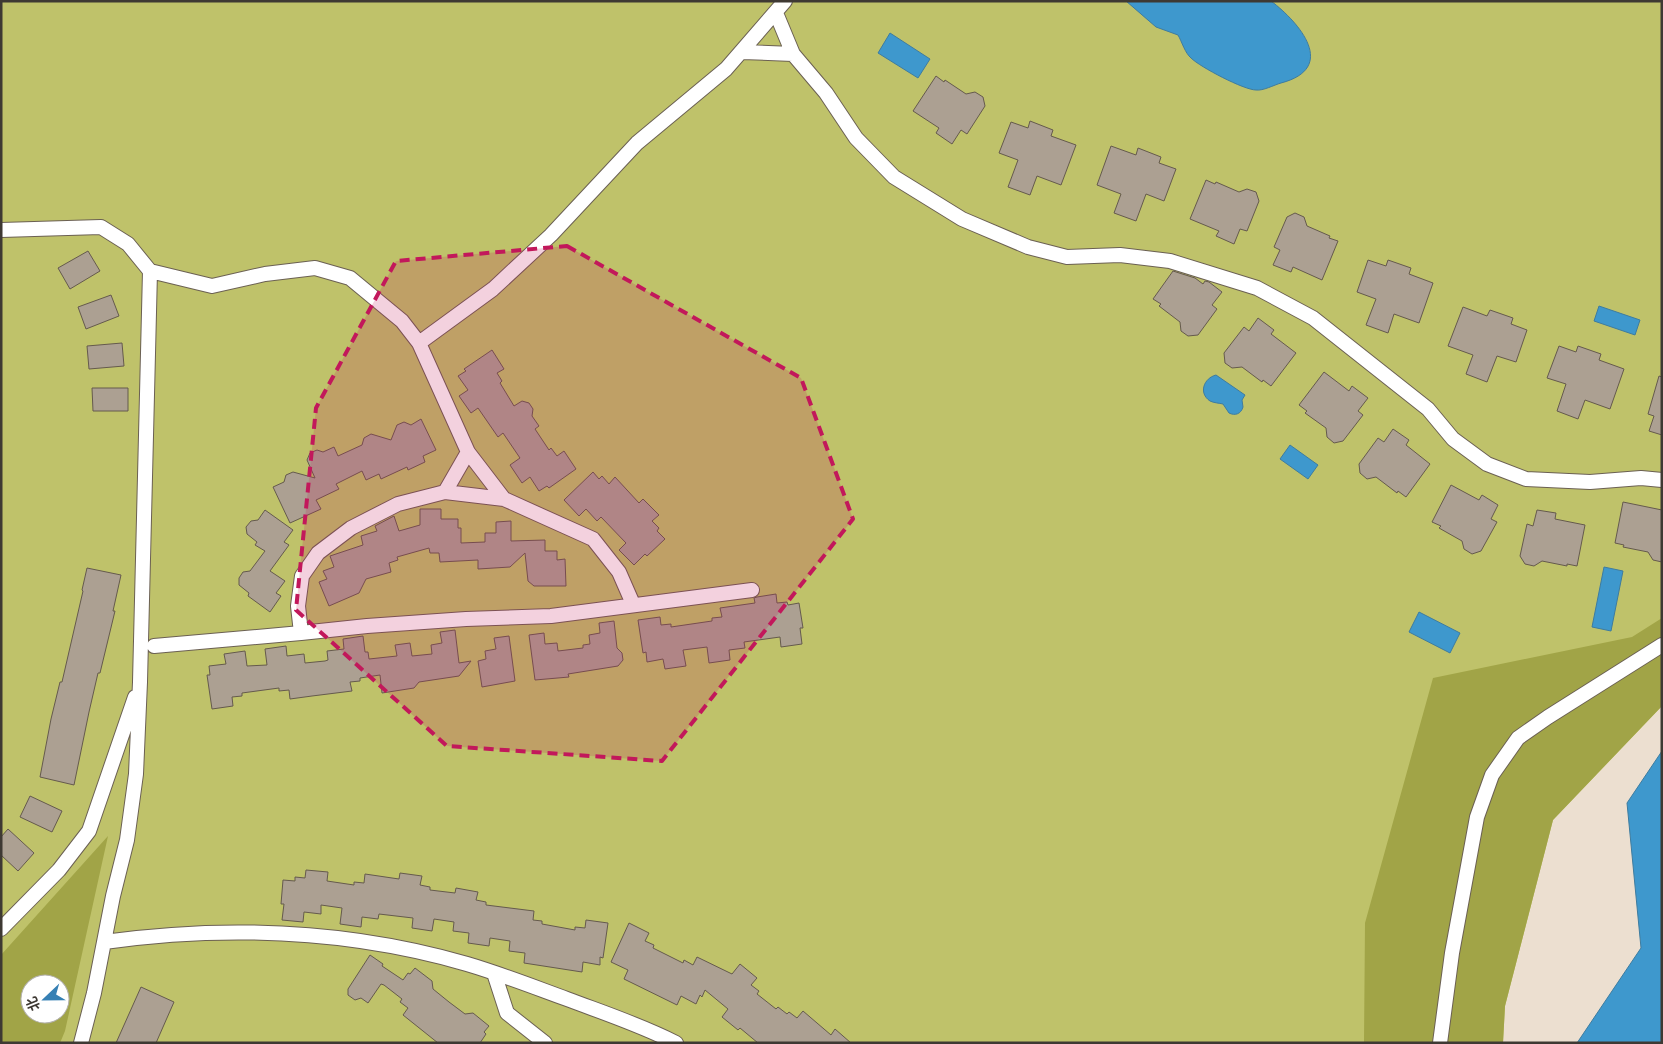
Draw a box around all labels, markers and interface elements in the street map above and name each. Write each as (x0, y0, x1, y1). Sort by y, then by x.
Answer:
north arrow (20, 974, 70, 1024)
text: 北 (20, 994, 45, 1014)

